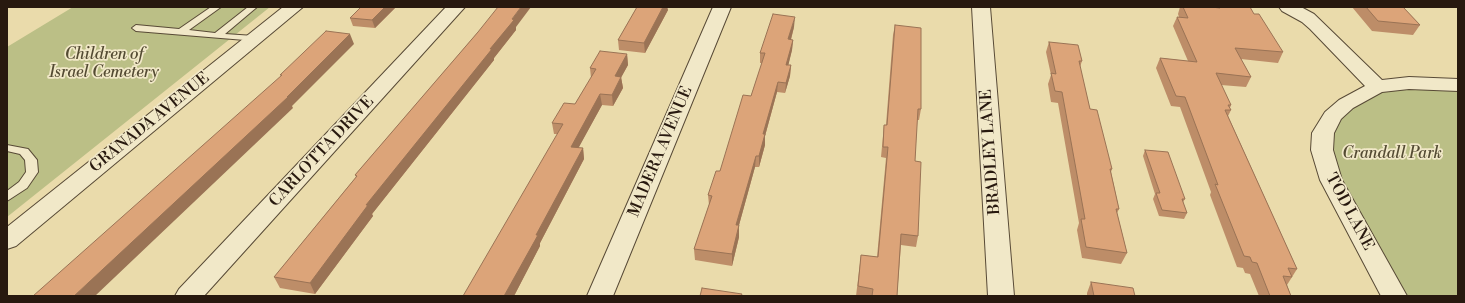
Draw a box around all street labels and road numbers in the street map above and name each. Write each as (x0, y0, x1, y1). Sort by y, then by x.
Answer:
street label: GRANADA AVENUE (86, 69, 214, 177)
street label: MADERA AVENUE (625, 84, 697, 220)
street label: BRADLEY LANE (977, 88, 1005, 216)
street label: CARLOTTA DRIVE (266, 92, 378, 212)
street label: TOD LANE (1321, 170, 1377, 254)

